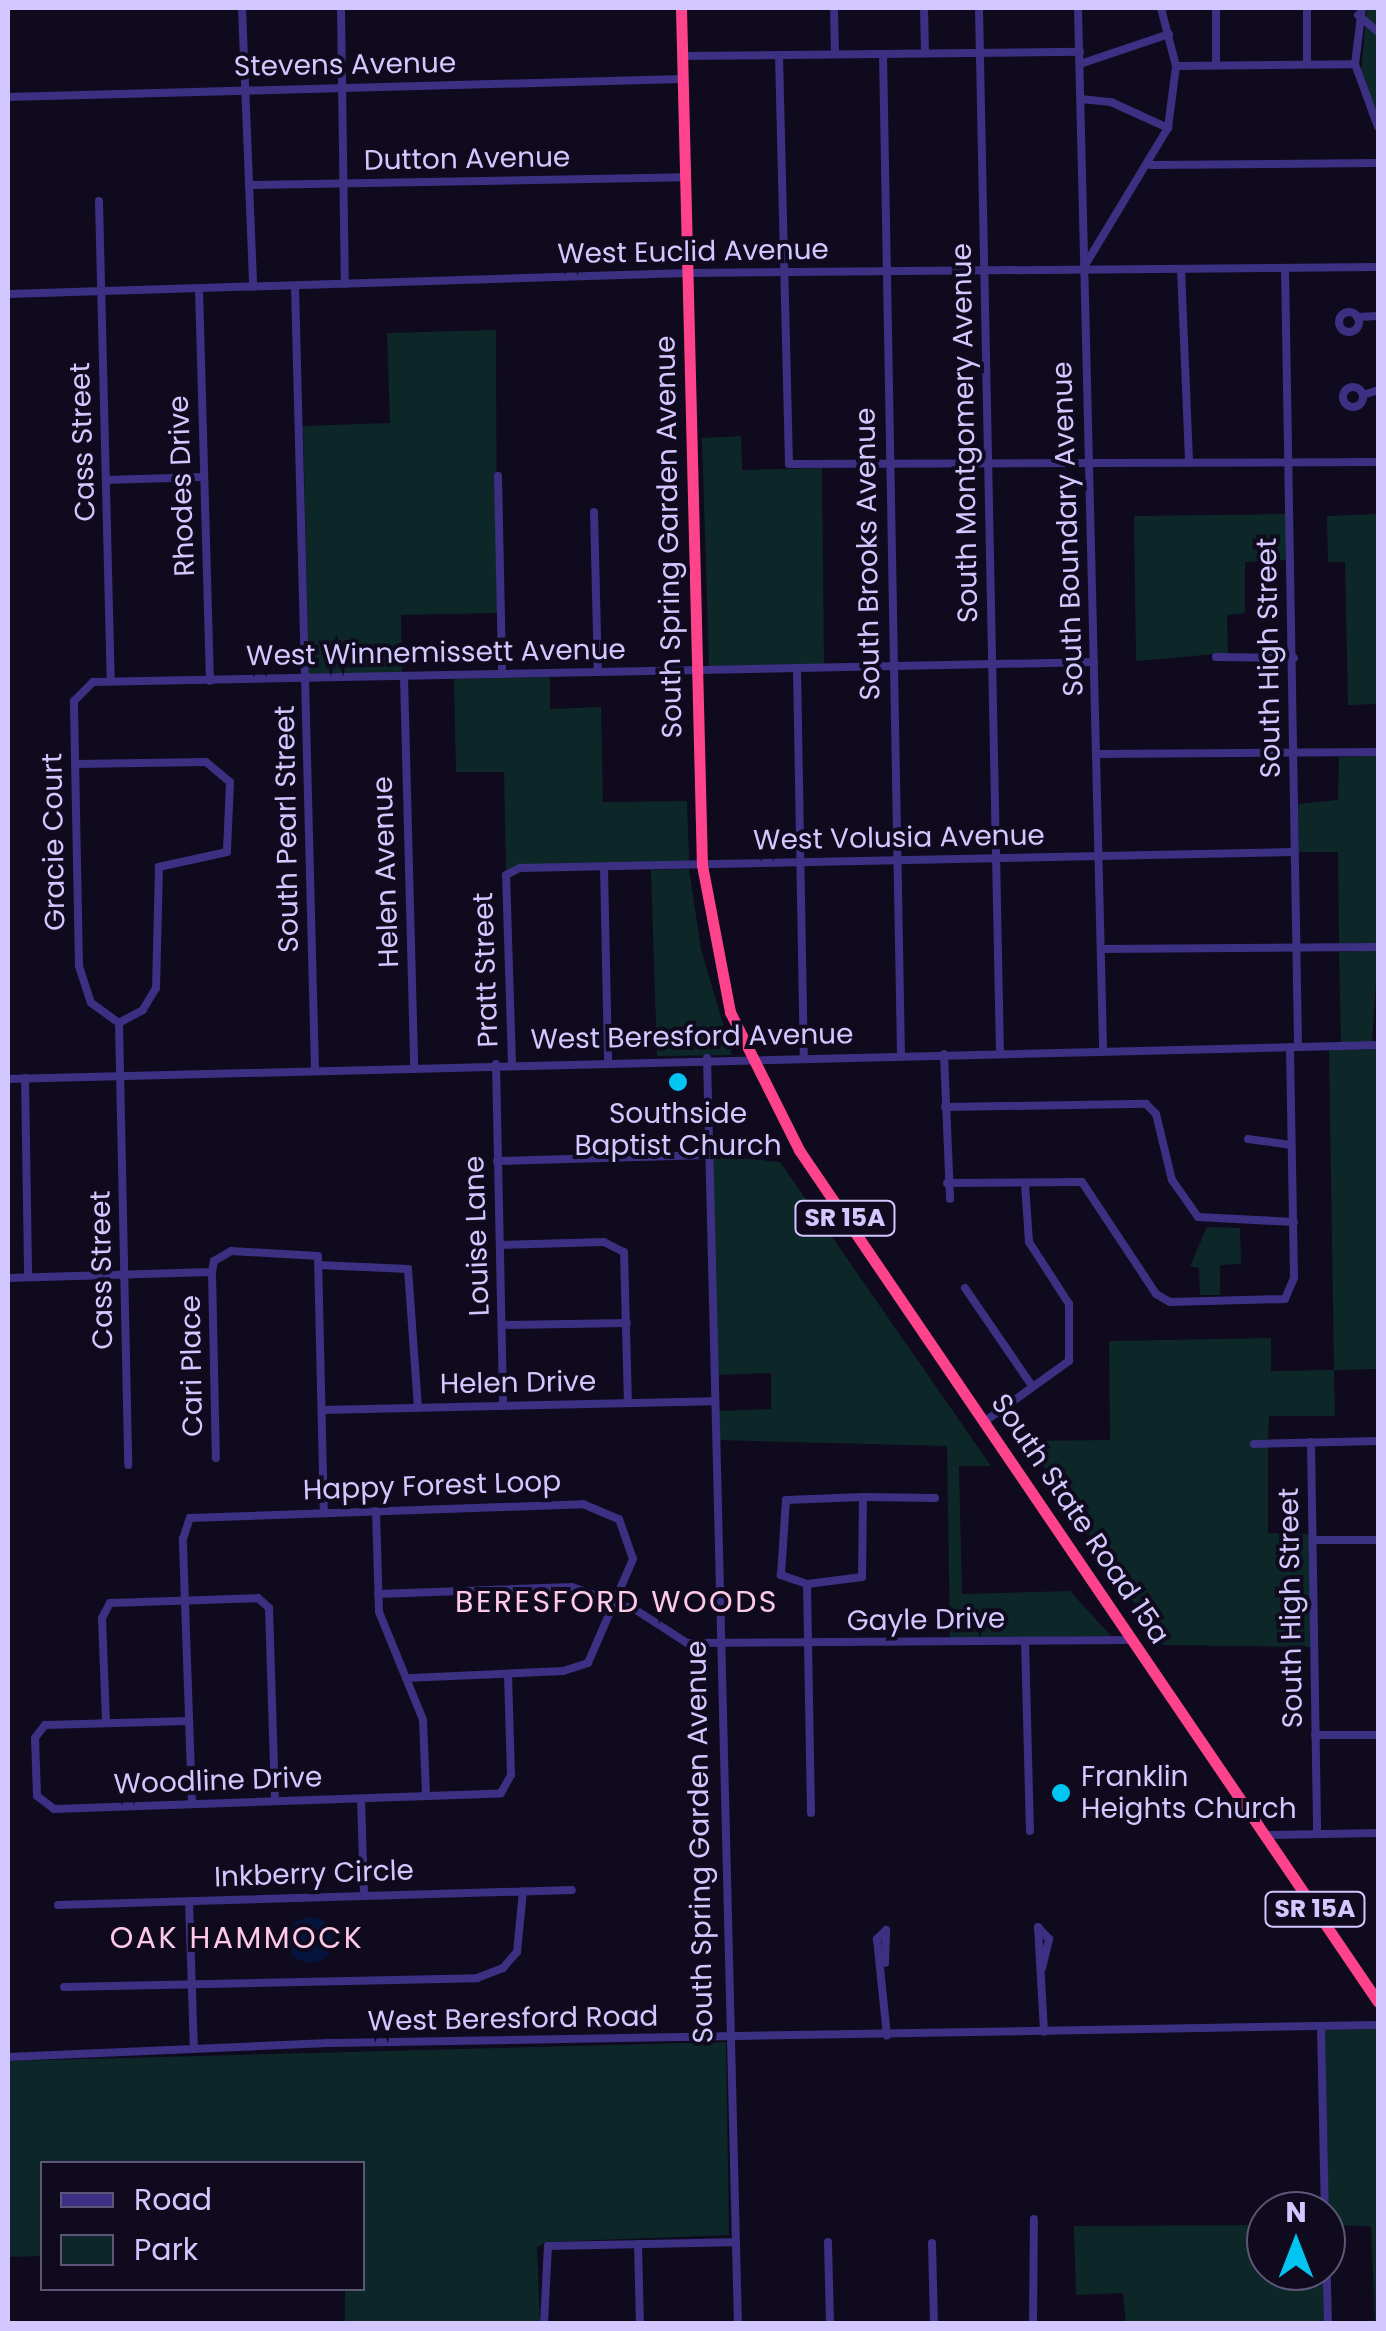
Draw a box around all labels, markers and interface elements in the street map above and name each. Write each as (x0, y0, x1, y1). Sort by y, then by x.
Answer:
street label: Stevens Avenue (234, 46, 456, 84)
street label: Dutton Avenue (363, 140, 571, 178)
street label: West Euclid Avenue (557, 233, 829, 271)
street label: South Montgomery Avenue (945, 243, 985, 623)
street label: South Spring Garden Avenue (649, 335, 689, 739)
street label: South Boundary Avenue (1045, 361, 1091, 697)
street label: Cass Street (63, 362, 103, 522)
street label: Rhodes Drive (162, 395, 202, 577)
street label: South Brooks Avenue (849, 407, 887, 701)
street label: South High Street (1250, 538, 1288, 778)
street label: West Winnemissett Avenue (246, 633, 626, 673)
street label: South Pearl Street (268, 705, 306, 953)
street label: Gracie Court (36, 753, 72, 931)
street label: Helen Avenue (366, 776, 406, 968)
street label: West Volusia Avenue (753, 819, 1045, 857)
street label: Pratt Street (466, 892, 506, 1048)
street label: West Beresford Avenue (530, 1017, 854, 1057)
marker: Southside Baptist Church (667, 1071, 689, 1093)
place label: Southside Baptist Church (574, 1097, 782, 1163)
street label: Louise Lane (457, 1155, 497, 1317)
street label: Cass Street (84, 1190, 120, 1350)
road number: SR 15A (792, 1198, 898, 1238)
street label: Cari Place (174, 1295, 210, 1437)
street label: Helen Drive (439, 1365, 597, 1401)
street label: South State Road 15a (984, 1388, 1176, 1650)
street label: Happy Forest Loop (302, 1465, 562, 1507)
street label: South High Street (1272, 1488, 1310, 1728)
district label: BERESFORD WOODS (455, 1584, 779, 1620)
street label: Gayle Drive (847, 1602, 1005, 1638)
street label: South Spring Garden Avenue (680, 1640, 720, 2044)
place label: Franklin Heights Church (1081, 1760, 1297, 1826)
street label: Woodline Drive (113, 1761, 323, 1801)
marker: Franklin Heights Church (1050, 1782, 1072, 1804)
street label: Inkberry Circle (214, 1854, 414, 1894)
road number: SR 15A (1262, 1889, 1368, 1929)
district label: OAK HAMMOCK (110, 1920, 364, 1956)
street label: West Beresford Road (367, 2000, 659, 2038)
legend (40, 2161, 365, 2291)
text: Road (134, 2178, 212, 2221)
north arrow (1246, 2191, 1346, 2291)
text: N (1285, 2193, 1307, 2232)
text: Park (134, 2228, 198, 2271)

